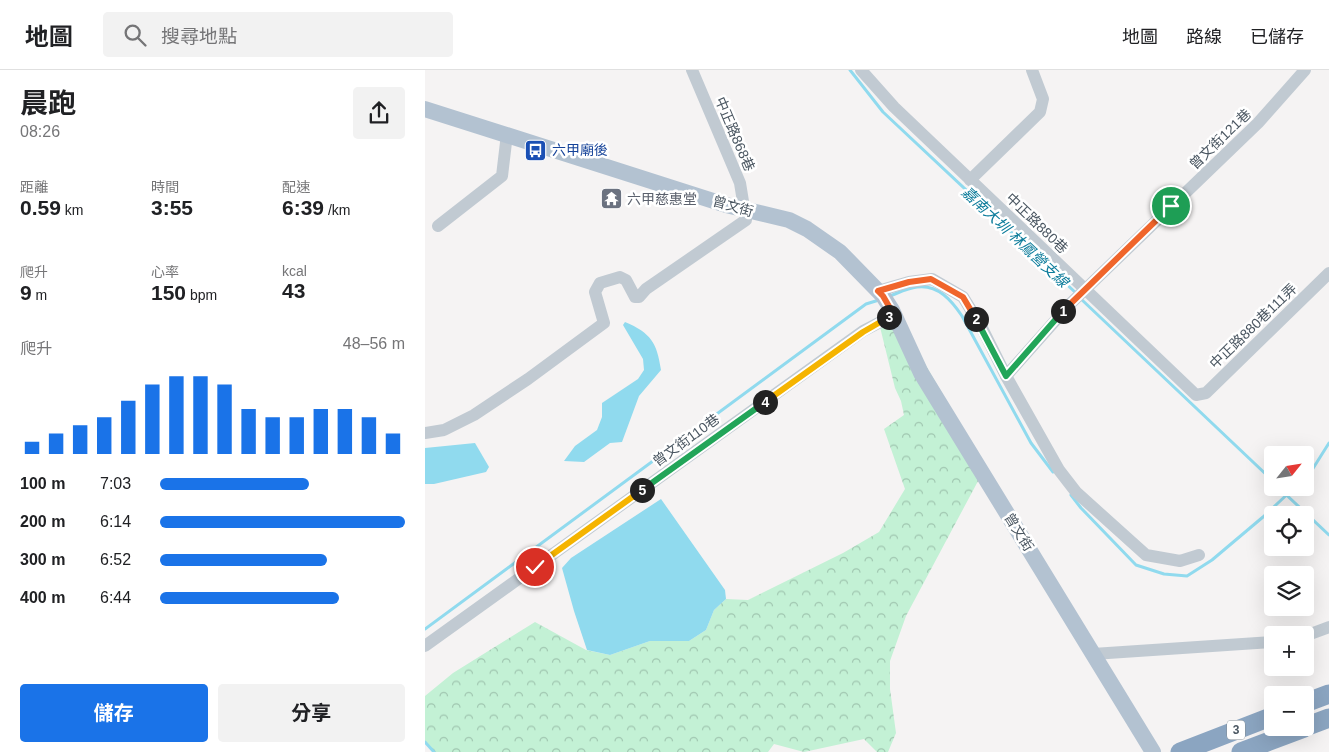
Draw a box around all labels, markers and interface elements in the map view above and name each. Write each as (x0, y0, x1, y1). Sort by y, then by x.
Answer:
search box (103, 12, 453, 57)
icon: search (121, 21, 149, 49)
text: 地圖 (25, 23, 73, 50)
text: 搜尋地點 (161, 26, 237, 47)
text: 地圖 (1122, 27, 1158, 47)
text: 路線 (1186, 27, 1222, 47)
text: 已儲存 (1250, 27, 1304, 47)
button: share (353, 87, 405, 139)
text: 晨跑 (20, 88, 76, 119)
street label: 中正路868巷 (712, 94, 758, 174)
street label: 曾文街121巷 (1186, 106, 1254, 172)
text: 08:26 (20, 123, 60, 140)
bus stop icon: 六甲廟後 (524, 138, 548, 162)
place label: 六甲廟後 (552, 142, 608, 158)
text: 距離 (20, 179, 48, 195)
text: 時間 (151, 179, 179, 195)
text: 配速 (282, 179, 310, 195)
water label: 嘉南大圳 林鳳營支線 (959, 183, 1073, 292)
pin (1150, 185, 1192, 227)
temple icon: 六甲慈惠堂 (599, 187, 623, 211)
street label: 中正路880巷 (1003, 190, 1071, 256)
place label: 六甲慈惠堂 (627, 191, 697, 207)
icon: arrive (1157, 192, 1185, 220)
street label: 曾文街 (711, 193, 755, 219)
text: 0.59 (20, 196, 61, 219)
text: 3:55 (151, 196, 193, 219)
text: 6:39 (282, 196, 324, 219)
text: km (61, 202, 83, 218)
text: /km (324, 202, 350, 218)
text: kcal (282, 263, 307, 279)
text: 爬升 (20, 264, 48, 280)
text: 心率 (151, 264, 179, 280)
text: 43 (282, 279, 305, 302)
street label: 中正路880巷111弄 (1206, 280, 1300, 372)
text: 9 (20, 281, 32, 304)
text: 150 (151, 281, 186, 304)
text: m (32, 287, 47, 303)
text: bpm (186, 287, 217, 303)
pin: 1 (1051, 298, 1075, 324)
text: 1 (1060, 303, 1067, 319)
pin: 3 (877, 304, 901, 330)
pin: 2 (963, 306, 989, 332)
text: 3 (886, 309, 893, 325)
text: 2 (973, 311, 980, 327)
text: 48–56 m (343, 335, 405, 352)
text: 爬升 (20, 340, 52, 357)
pin: 4 (753, 390, 777, 414)
text: 4 (762, 394, 769, 410)
street label: 曾文街110巷 (650, 411, 722, 469)
north arrow (1264, 446, 1314, 496)
map controls (1264, 446, 1314, 736)
text: 100 m (20, 475, 65, 492)
text: 7:03 (100, 475, 131, 492)
pin: 5 (629, 478, 655, 502)
text: 5 (639, 482, 646, 498)
button: locate (1264, 506, 1314, 556)
street label: 曾文街 (1001, 510, 1037, 554)
text: 200 m (20, 513, 65, 530)
text: 6:14 (100, 513, 131, 530)
pin (514, 546, 556, 588)
text: 300 m (20, 551, 65, 568)
text: 6:52 (100, 551, 131, 568)
icon: check (521, 553, 549, 581)
button: layers (1264, 566, 1314, 616)
text: 400 m (20, 589, 65, 606)
text: 6:44 (100, 589, 131, 606)
button: + (1264, 626, 1314, 676)
button: 儲存 (20, 684, 208, 742)
button: 分享 (218, 684, 405, 742)
button: − (1264, 686, 1314, 736)
road number: 3 (1227, 720, 1245, 740)

